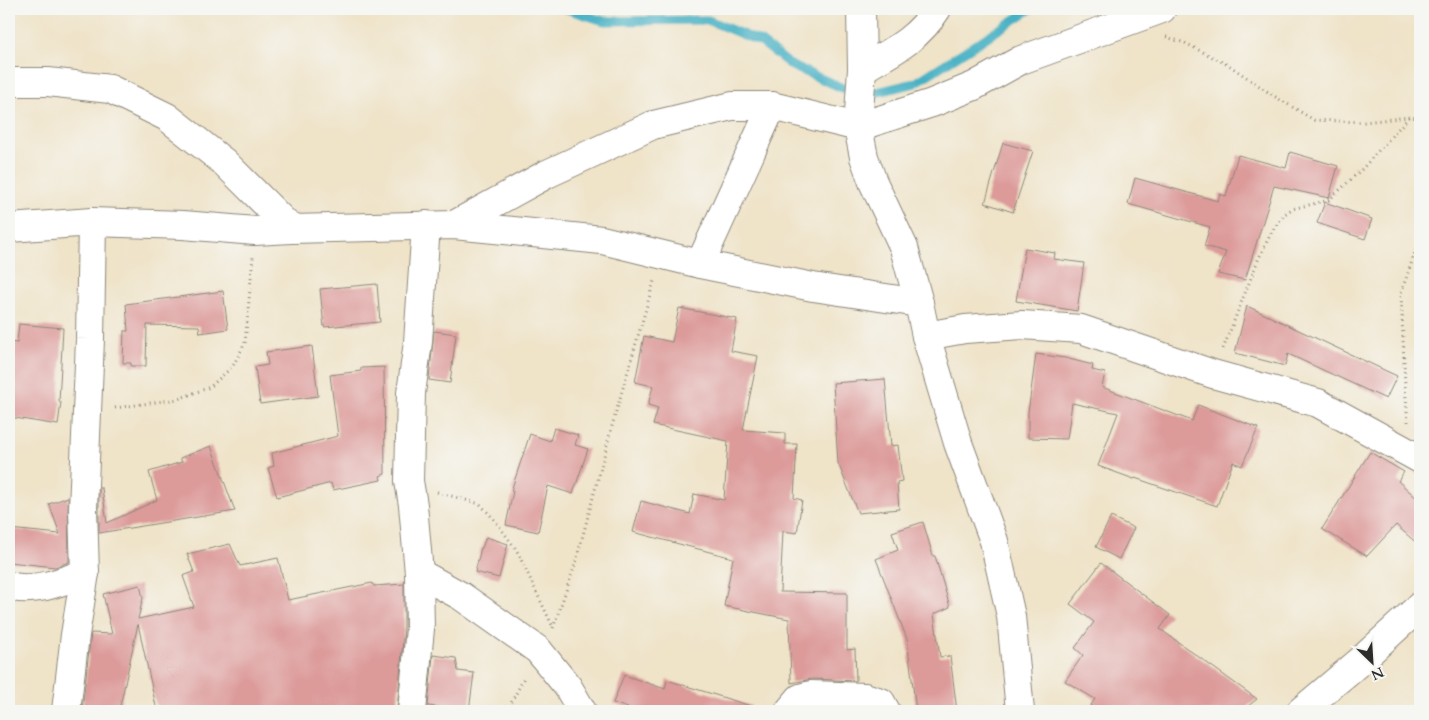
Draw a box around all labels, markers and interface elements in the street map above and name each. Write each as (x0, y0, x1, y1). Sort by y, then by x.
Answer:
north arrow (1346, 638, 1396, 688)
text: N (1368, 662, 1387, 685)

